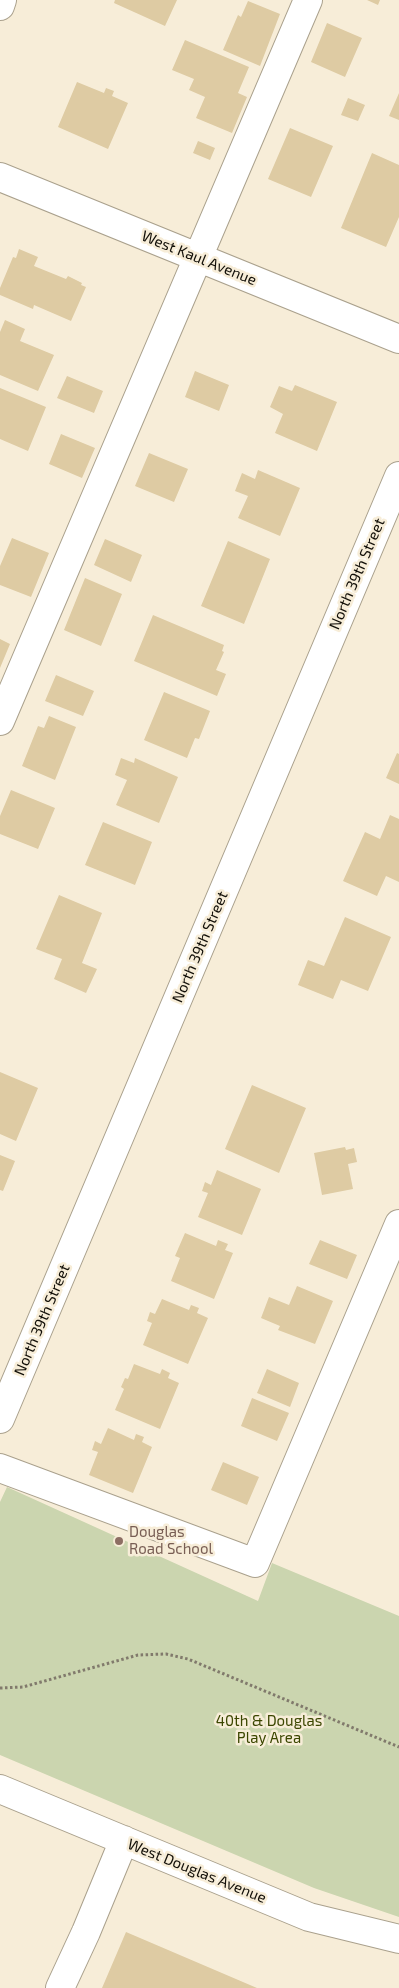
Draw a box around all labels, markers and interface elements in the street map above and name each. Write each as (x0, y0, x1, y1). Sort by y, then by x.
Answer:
street label: West Kaul Avenue (139, 227, 259, 289)
street label: North 39th Street (325, 516, 389, 632)
street label: North 39th Street (168, 889, 232, 1005)
street label: North 39th Street (10, 1262, 74, 1378)
place label: Douglas Road School (129, 1523, 213, 1558)
marker: Douglas Road School (113, 1535, 125, 1547)
park label: 40th & Douglas Play Area (216, 1712, 322, 1747)
street label: West Douglas Avenue (125, 1835, 269, 1907)

